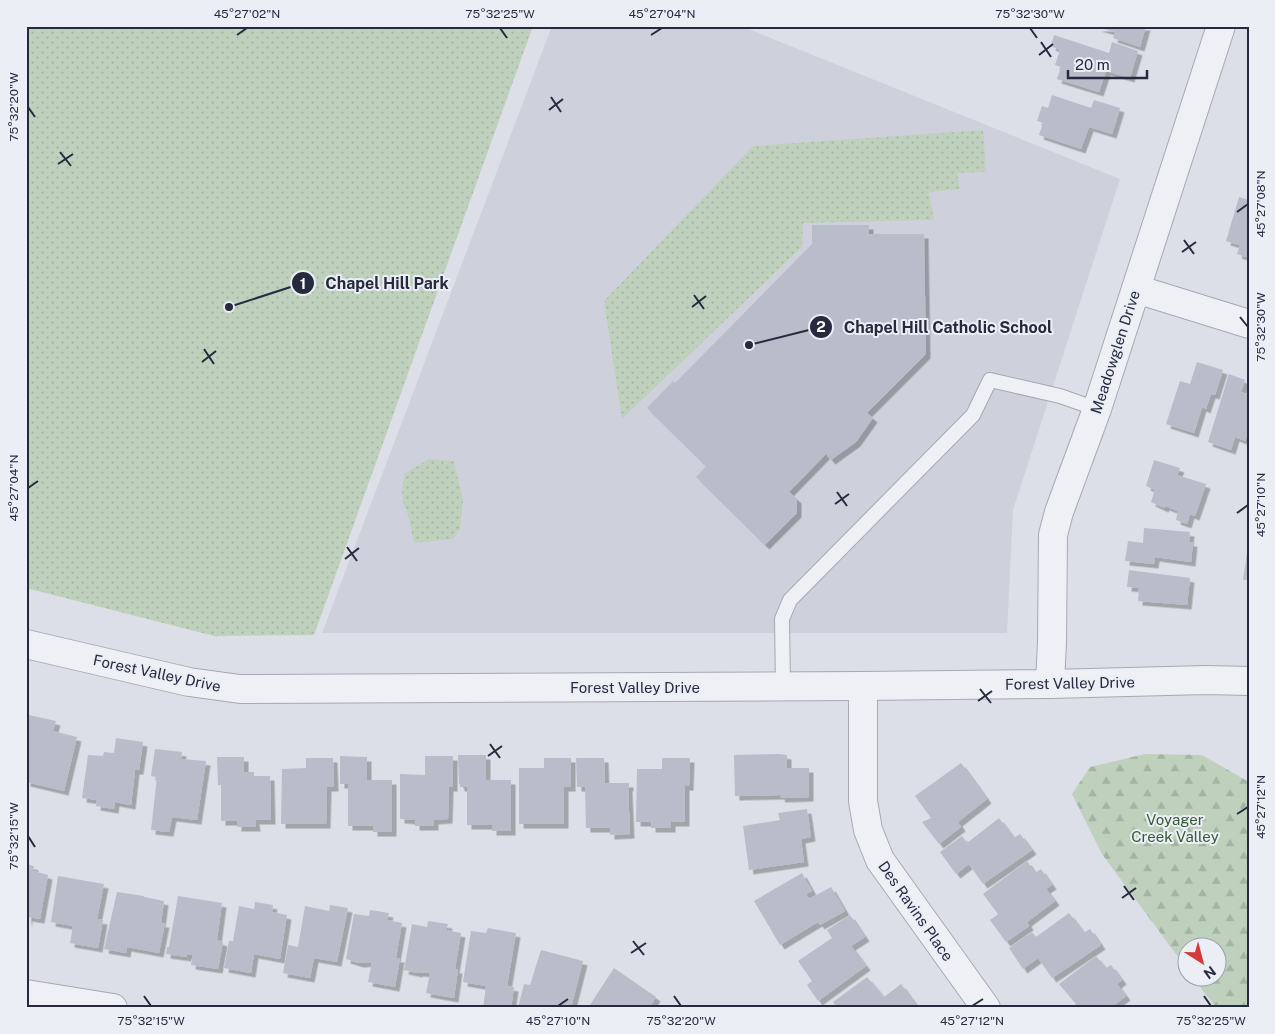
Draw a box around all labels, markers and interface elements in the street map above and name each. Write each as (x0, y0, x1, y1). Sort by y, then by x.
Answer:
text: 45°27'02"N (214, 7, 280, 21)
text: 75°32'25"W (465, 7, 535, 21)
text: 45°27'04"N (628, 7, 696, 21)
text: 75°32'30"W (995, 7, 1065, 21)
scale bar (1068, 48, 1146, 80)
text: 20 m (1075, 56, 1110, 73)
text: 75°32'20"W (7, 72, 21, 142)
text: 45°27'08"N (1254, 170, 1268, 238)
callout: Chapel Hill Park (290, 268, 459, 299)
text: Chapel Hill Park (325, 274, 449, 293)
text: 1 (300, 275, 306, 292)
street label: Meadowglen Drive (1087, 288, 1143, 416)
text: 75°32'30"W (1254, 292, 1268, 362)
callout: Chapel Hill Catholic School (809, 311, 1062, 342)
text: 2 (816, 318, 826, 335)
text: Chapel Hill Catholic School (844, 318, 1052, 337)
text: 45°27'04"N (7, 454, 21, 522)
text: 45°27'10"N (1254, 473, 1268, 537)
street label: Forest Valley Drive (92, 651, 222, 695)
street label: Forest Valley Drive (1005, 673, 1135, 693)
street label: Forest Valley Drive (570, 679, 700, 696)
text: 45°27'12"N (1254, 775, 1268, 839)
text: 75°32'15"W (7, 802, 21, 870)
park label: Voyager Creek Valley (1131, 811, 1219, 845)
street label: Des Ravins Place (875, 858, 957, 964)
north arrow (1178, 936, 1228, 986)
text: N (1201, 963, 1219, 982)
text: 75°32'15"W (117, 1014, 185, 1028)
text: 45°27'10"N (526, 1014, 590, 1028)
text: 75°32'20"W (646, 1014, 716, 1028)
text: 45°27'12"N (940, 1014, 1004, 1028)
text: 75°32'25"W (1176, 1014, 1246, 1028)

